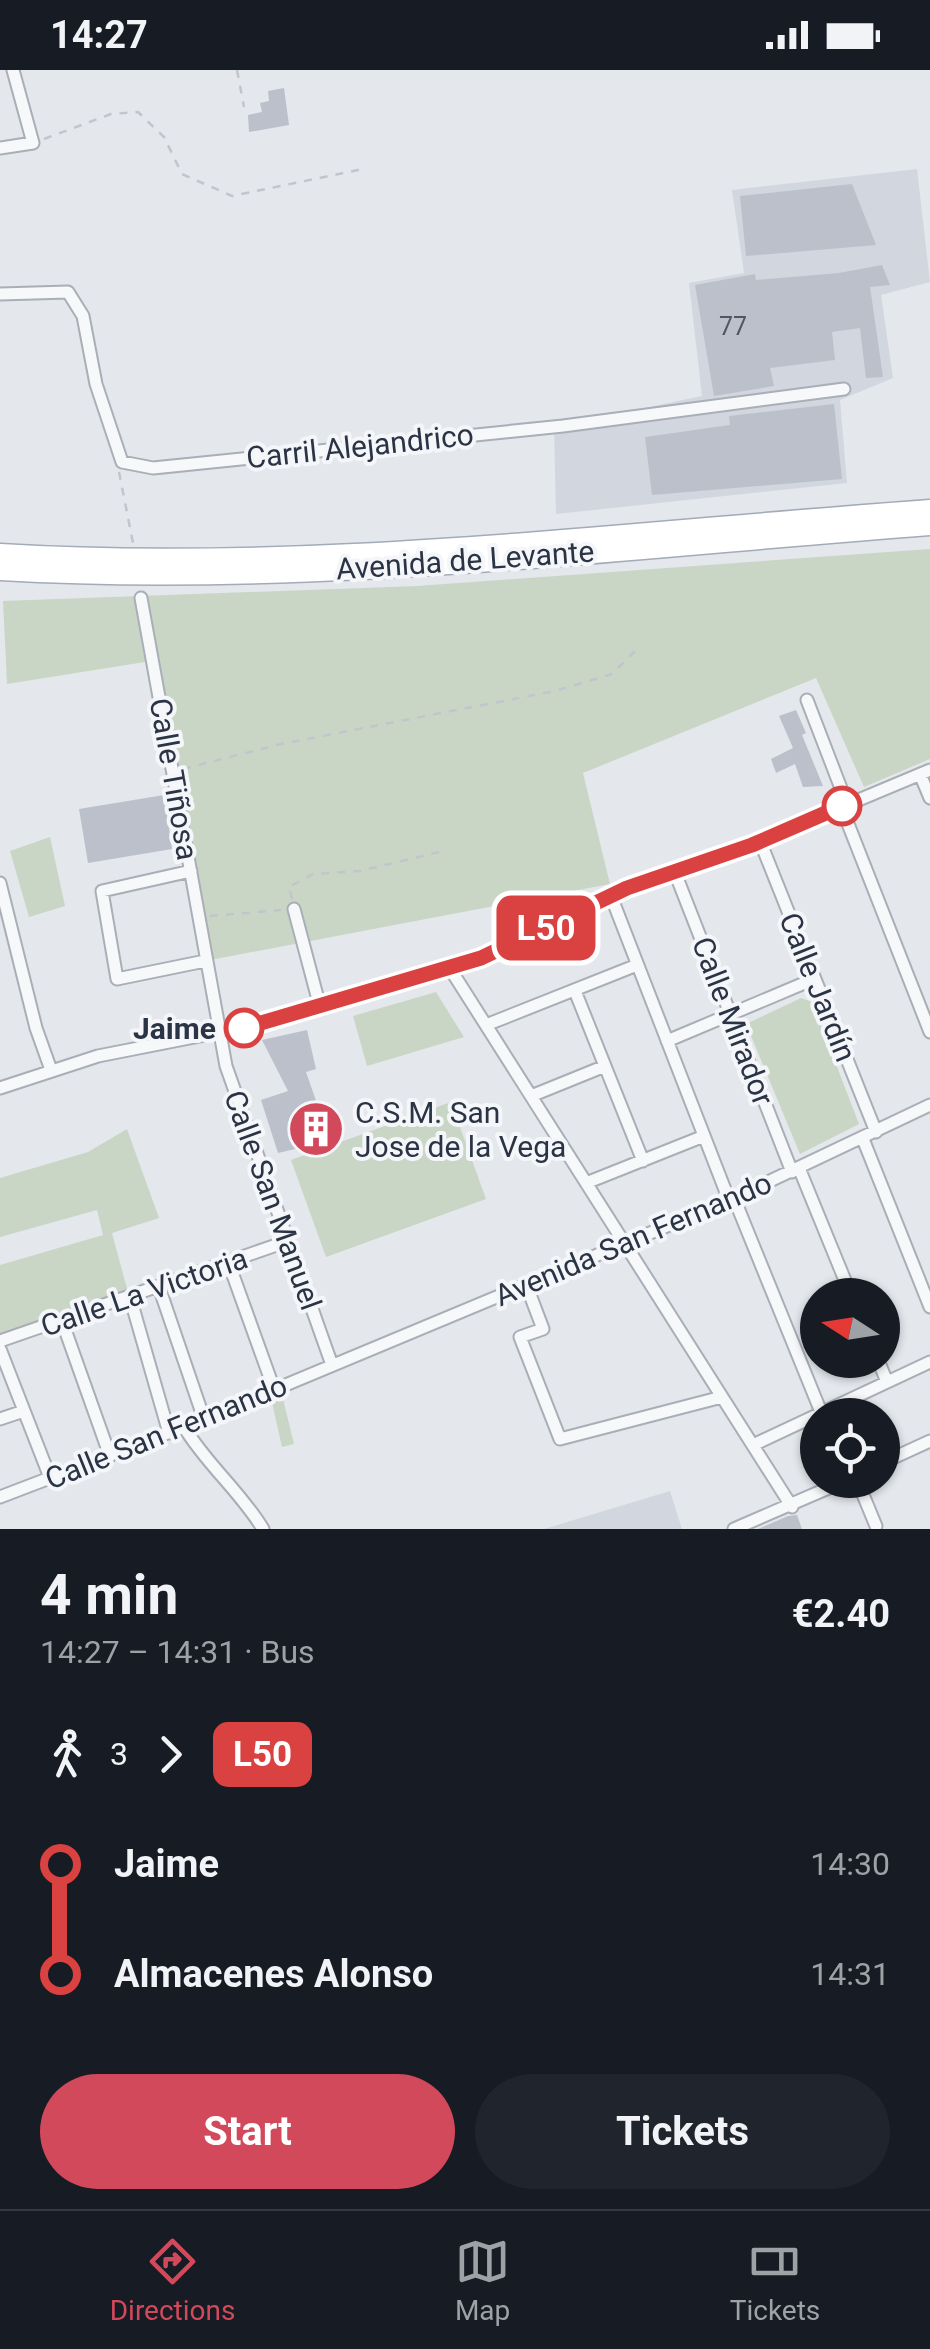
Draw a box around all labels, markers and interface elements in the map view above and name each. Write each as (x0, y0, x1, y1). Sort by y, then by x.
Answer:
text: 14:27 (50, 13, 148, 57)
house number: 77 (719, 312, 747, 341)
street label: Carril Alejandrico (245, 417, 475, 475)
street label: Avenida de Levante (335, 534, 595, 586)
street label: Calle Tiñosa (143, 695, 205, 863)
unlabelled marker (823, 787, 861, 825)
line badge: L50 (488, 896, 604, 960)
street label: Calle Jardín (772, 907, 864, 1067)
text: L50 (516, 908, 576, 949)
street label: Calle Mirador (685, 932, 781, 1110)
marker: Jaime (225, 1009, 263, 1047)
place label: Jaime (133, 1011, 216, 1046)
street label: Calle San Manuel (217, 1086, 329, 1314)
place label: C.S.M. San Jose de la Vega (355, 1095, 566, 1164)
building icon: C.S.M. San Jose de la Vega (286, 1099, 346, 1159)
street label: Avenida San Fernando (489, 1165, 777, 1313)
street label: Calle La Victoria (36, 1240, 252, 1344)
north arrow (800, 1278, 900, 1378)
map controls (800, 1278, 900, 1498)
street label: Calle San Fernando (40, 1367, 292, 1497)
button: locate (800, 1398, 900, 1498)
text: 4 min (40, 1563, 178, 1627)
text: €2.40 (792, 1592, 890, 1636)
text: 14:27 – 14:31 · Bus (40, 1633, 315, 1671)
icon: walk (40, 1727, 95, 1782)
icon: forward (143, 1727, 198, 1782)
text: L50 (233, 1734, 292, 1775)
text: 3 (110, 1735, 128, 1773)
text: Jaime (114, 1842, 219, 1886)
text: 14:30 (810, 1845, 890, 1883)
text: Almacenes Alonso (114, 1952, 433, 1996)
text: 14:31 (810, 1955, 890, 1993)
button: Start (40, 2074, 455, 2189)
button: Tickets (475, 2074, 890, 2189)
tab: Directions (110, 2234, 235, 2327)
tab: Map (455, 2234, 510, 2327)
tab: Tickets (730, 2234, 820, 2327)

